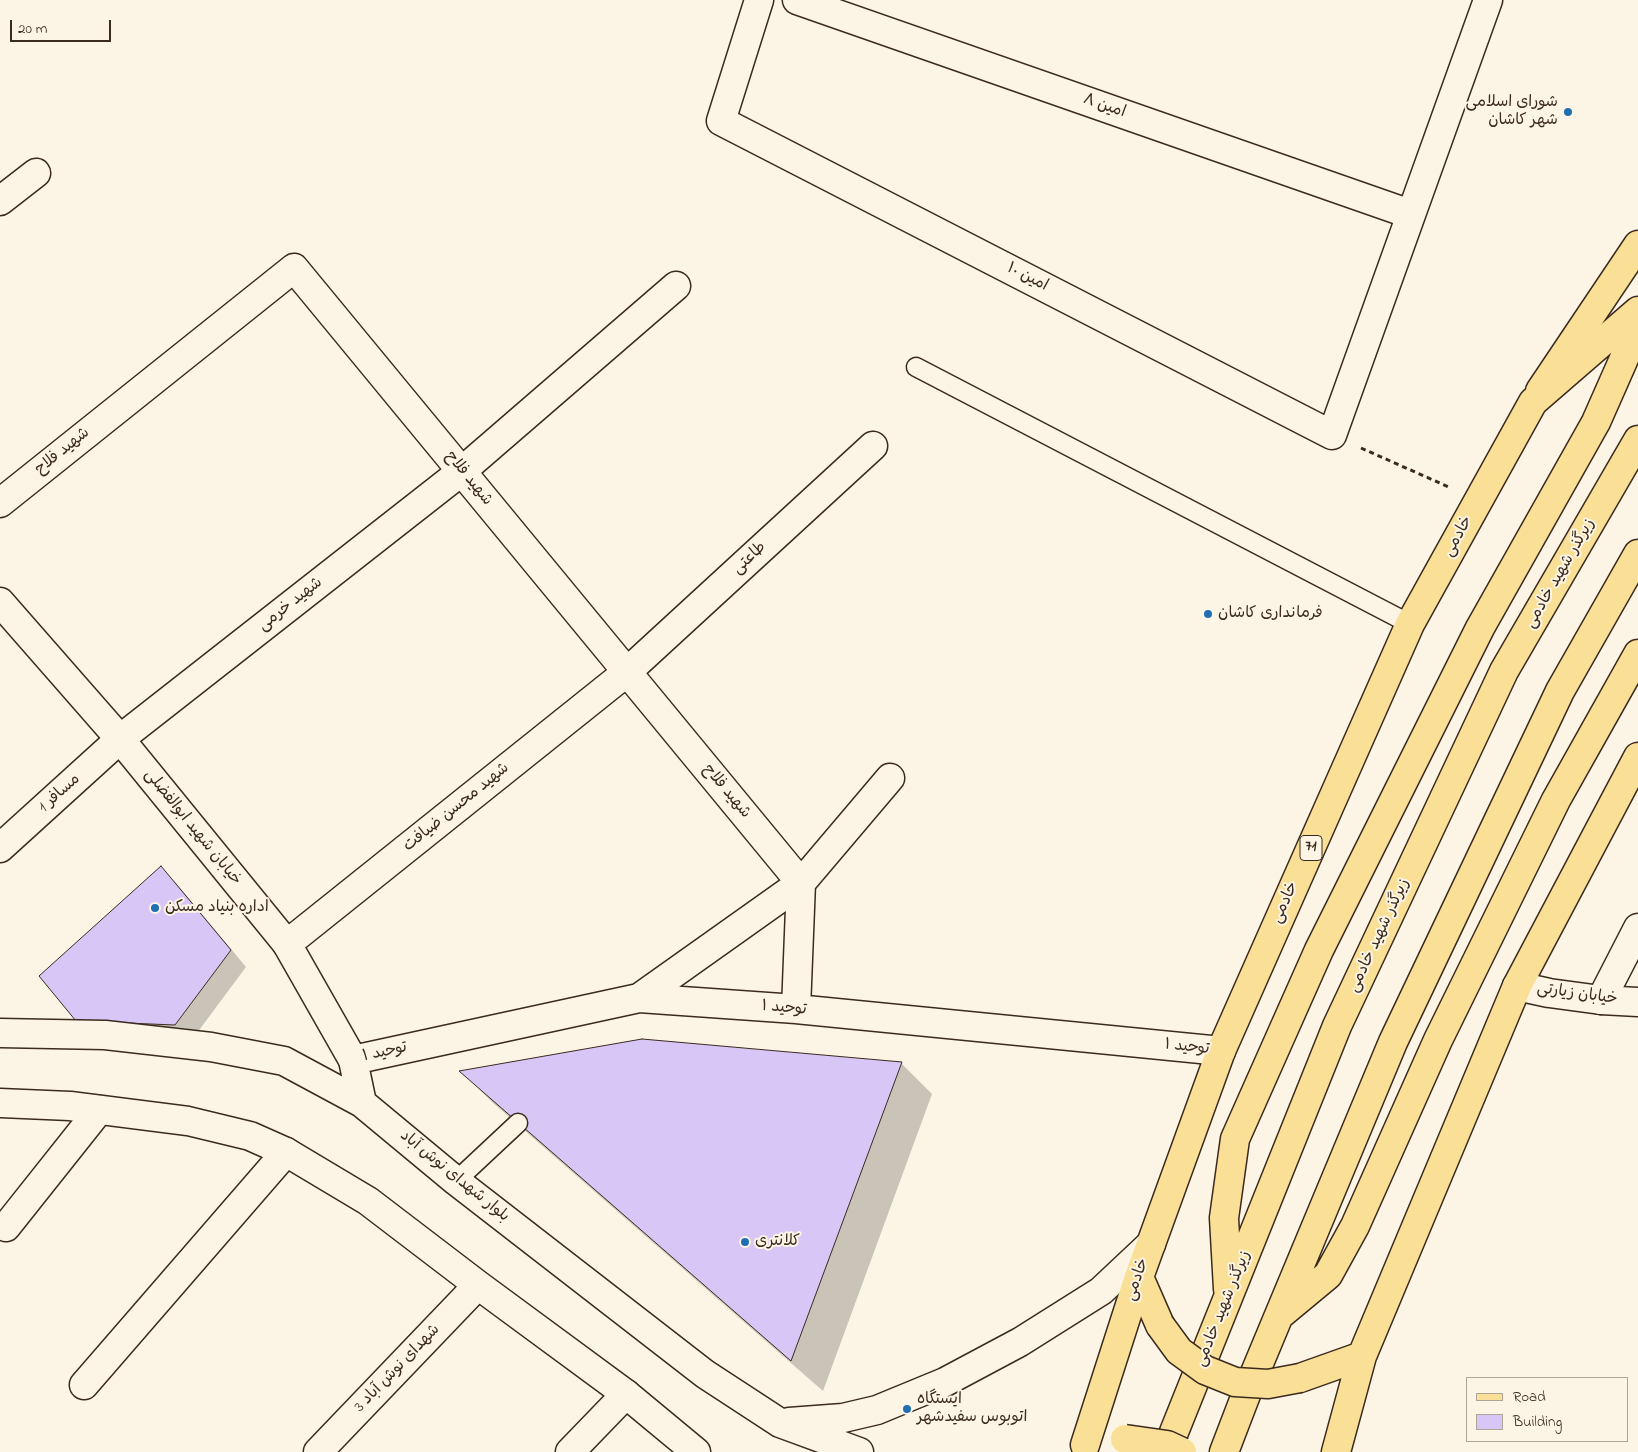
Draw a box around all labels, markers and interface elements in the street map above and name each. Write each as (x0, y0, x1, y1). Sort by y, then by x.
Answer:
scale bar (12, 10, 114, 42)
text: 20 m (18, 18, 47, 40)
street label: امین ۸ (1080, 91, 1128, 123)
place label: شورای اسلامی شهر کاشان (1466, 93, 1558, 131)
marker: شورای اسلامی شهر کاشان (1562, 106, 1574, 118)
street label: امین ۱۰ (1003, 260, 1051, 296)
street label: شهید فلاح (32, 424, 94, 480)
street label: شهید فلاح (440, 448, 496, 510)
street label: خادمی (1440, 513, 1478, 561)
street label: زیرگذر شهید خادمی (1522, 516, 1600, 632)
street label: طاعتی (729, 539, 771, 579)
street label: شهید خرمی (255, 574, 327, 636)
place label: فرمانداری کاشان (1218, 604, 1323, 624)
marker: فرمانداری کاشان (1202, 608, 1214, 620)
street label: شهید محسن ضیافت (400, 759, 514, 857)
street label: شهید فلاح (698, 761, 754, 823)
street label: خیابان شهید ابوالفضلی (139, 766, 245, 890)
street label: مسافر 1 (35, 770, 85, 818)
road number: 71 (1300, 836, 1322, 860)
street label: زیرگذر شهید خادمی (1345, 876, 1415, 996)
street label: خادمی (1268, 879, 1304, 927)
place label: اداره بنیاد مسکن (165, 898, 269, 918)
marker: اداره بنیاد مسکن (149, 902, 161, 914)
street label: خیابان زیارتی (1535, 980, 1619, 1010)
street label: توحید ۱ (761, 997, 807, 1021)
street label: توحید ۱ (1164, 1036, 1210, 1060)
street label: توحید ۱ (361, 1039, 409, 1067)
street label: بلوار شهدای نوش آباد (395, 1127, 513, 1227)
place label: کلانتری (755, 1232, 800, 1252)
marker: کلانتری (739, 1236, 751, 1248)
street label: زیرگذر شهید خادمی (1192, 1248, 1256, 1370)
street label: خادمی (1122, 1256, 1154, 1304)
street label: شهدای نوش آباد 3 (351, 1321, 445, 1417)
legend (1466, 1377, 1628, 1442)
text: Road (1513, 1386, 1546, 1408)
place label: ایستگاه اتوبوس سفیدشهر (917, 1390, 1027, 1428)
marker: ایستگاه اتوبوس سفیدشهر (901, 1403, 913, 1415)
text: Building (1513, 1411, 1562, 1433)

